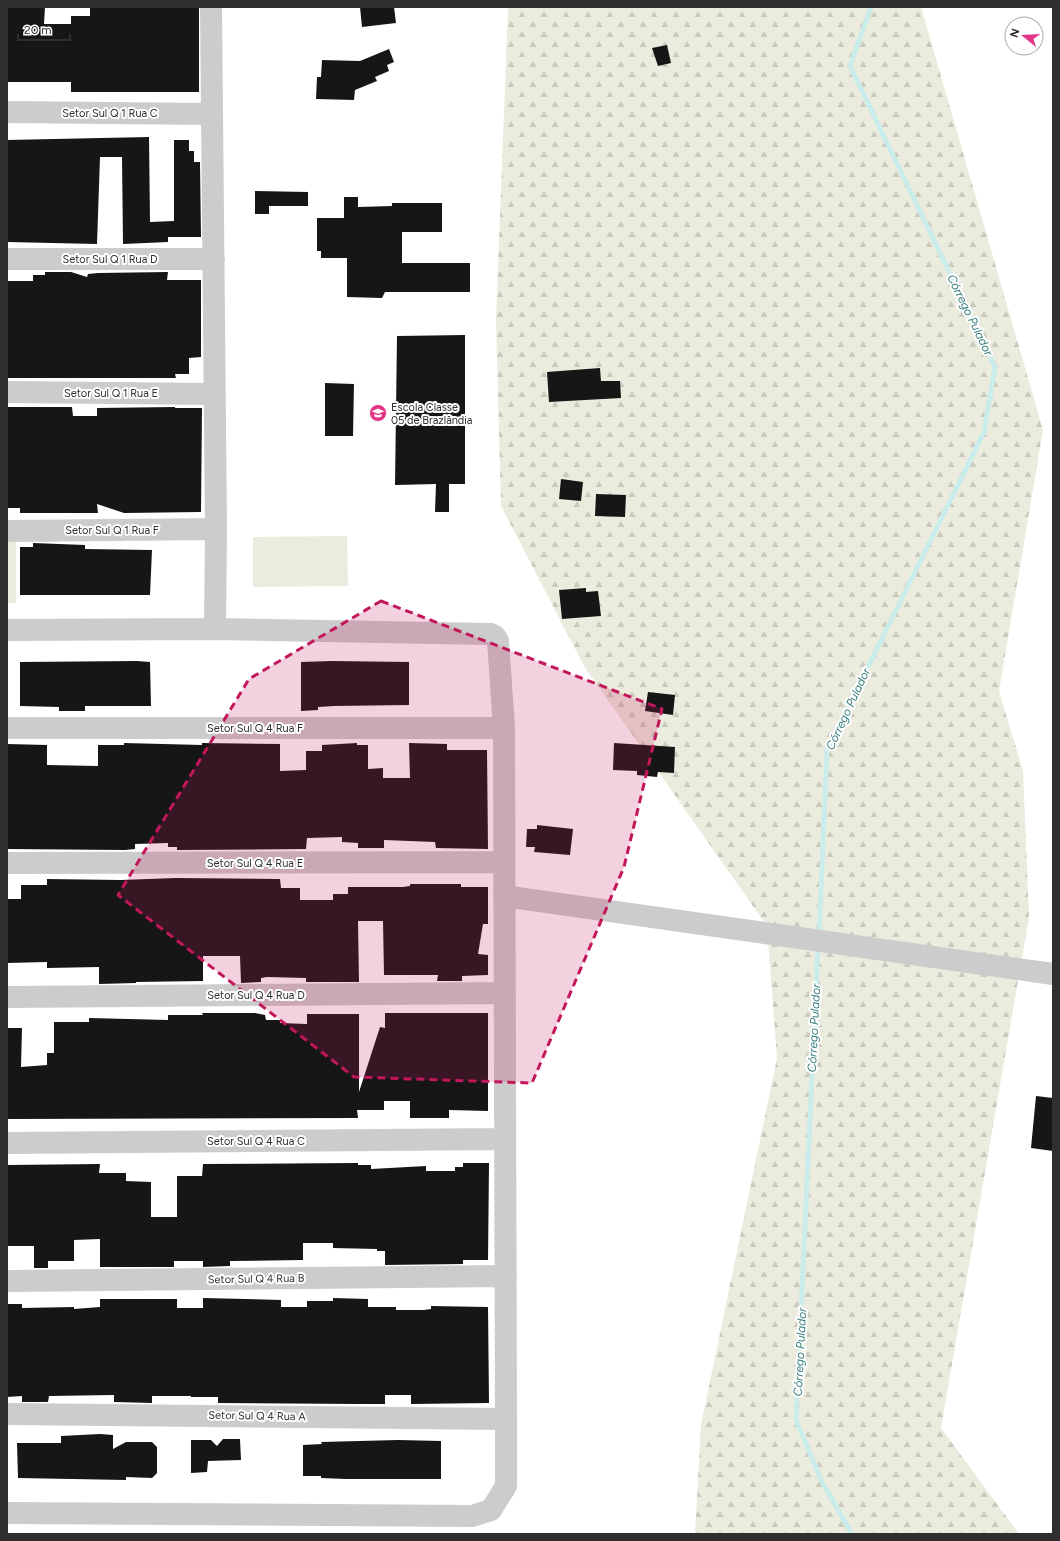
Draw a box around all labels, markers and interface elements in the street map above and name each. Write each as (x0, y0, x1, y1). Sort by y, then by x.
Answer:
scale bar (18, 16, 70, 42)
north arrow (1004, 16, 1044, 56)
text: 20 m (24, 23, 52, 37)
text: N (1007, 27, 1022, 39)
street label: Setor Sul Q 1 Rua C (62, 107, 158, 120)
street label: Setor Sul Q 1 Rua D (62, 253, 158, 266)
water label: Córrego Pulador (944, 272, 996, 359)
street label: Setor Sul Q 1 Rua E (64, 387, 158, 400)
place label: Escola Classe 05 de Brazlândia (391, 401, 472, 427)
school or university icon: Escola Classe 05 de Brazlândia (368, 403, 388, 423)
street label: Setor Sul Q 1 Rua F (65, 524, 159, 537)
water label: Córrego Pulador (823, 665, 873, 752)
street label: Setor Sul Q 4 Rua F (207, 722, 303, 735)
street label: Setor Sul Q 4 Rua E (207, 857, 303, 870)
water label: Córrego Pulador (805, 982, 823, 1073)
street label: Setor Sul Q 4 Rua D (207, 989, 305, 1002)
street label: Setor Sul Q 4 Rua C (207, 1135, 305, 1148)
street label: Setor Sul Q 4 Rua B (208, 1272, 305, 1286)
water label: Córrego Pulador (791, 1306, 809, 1397)
street label: Setor Sul Q 4 Rua A (208, 1409, 306, 1423)

